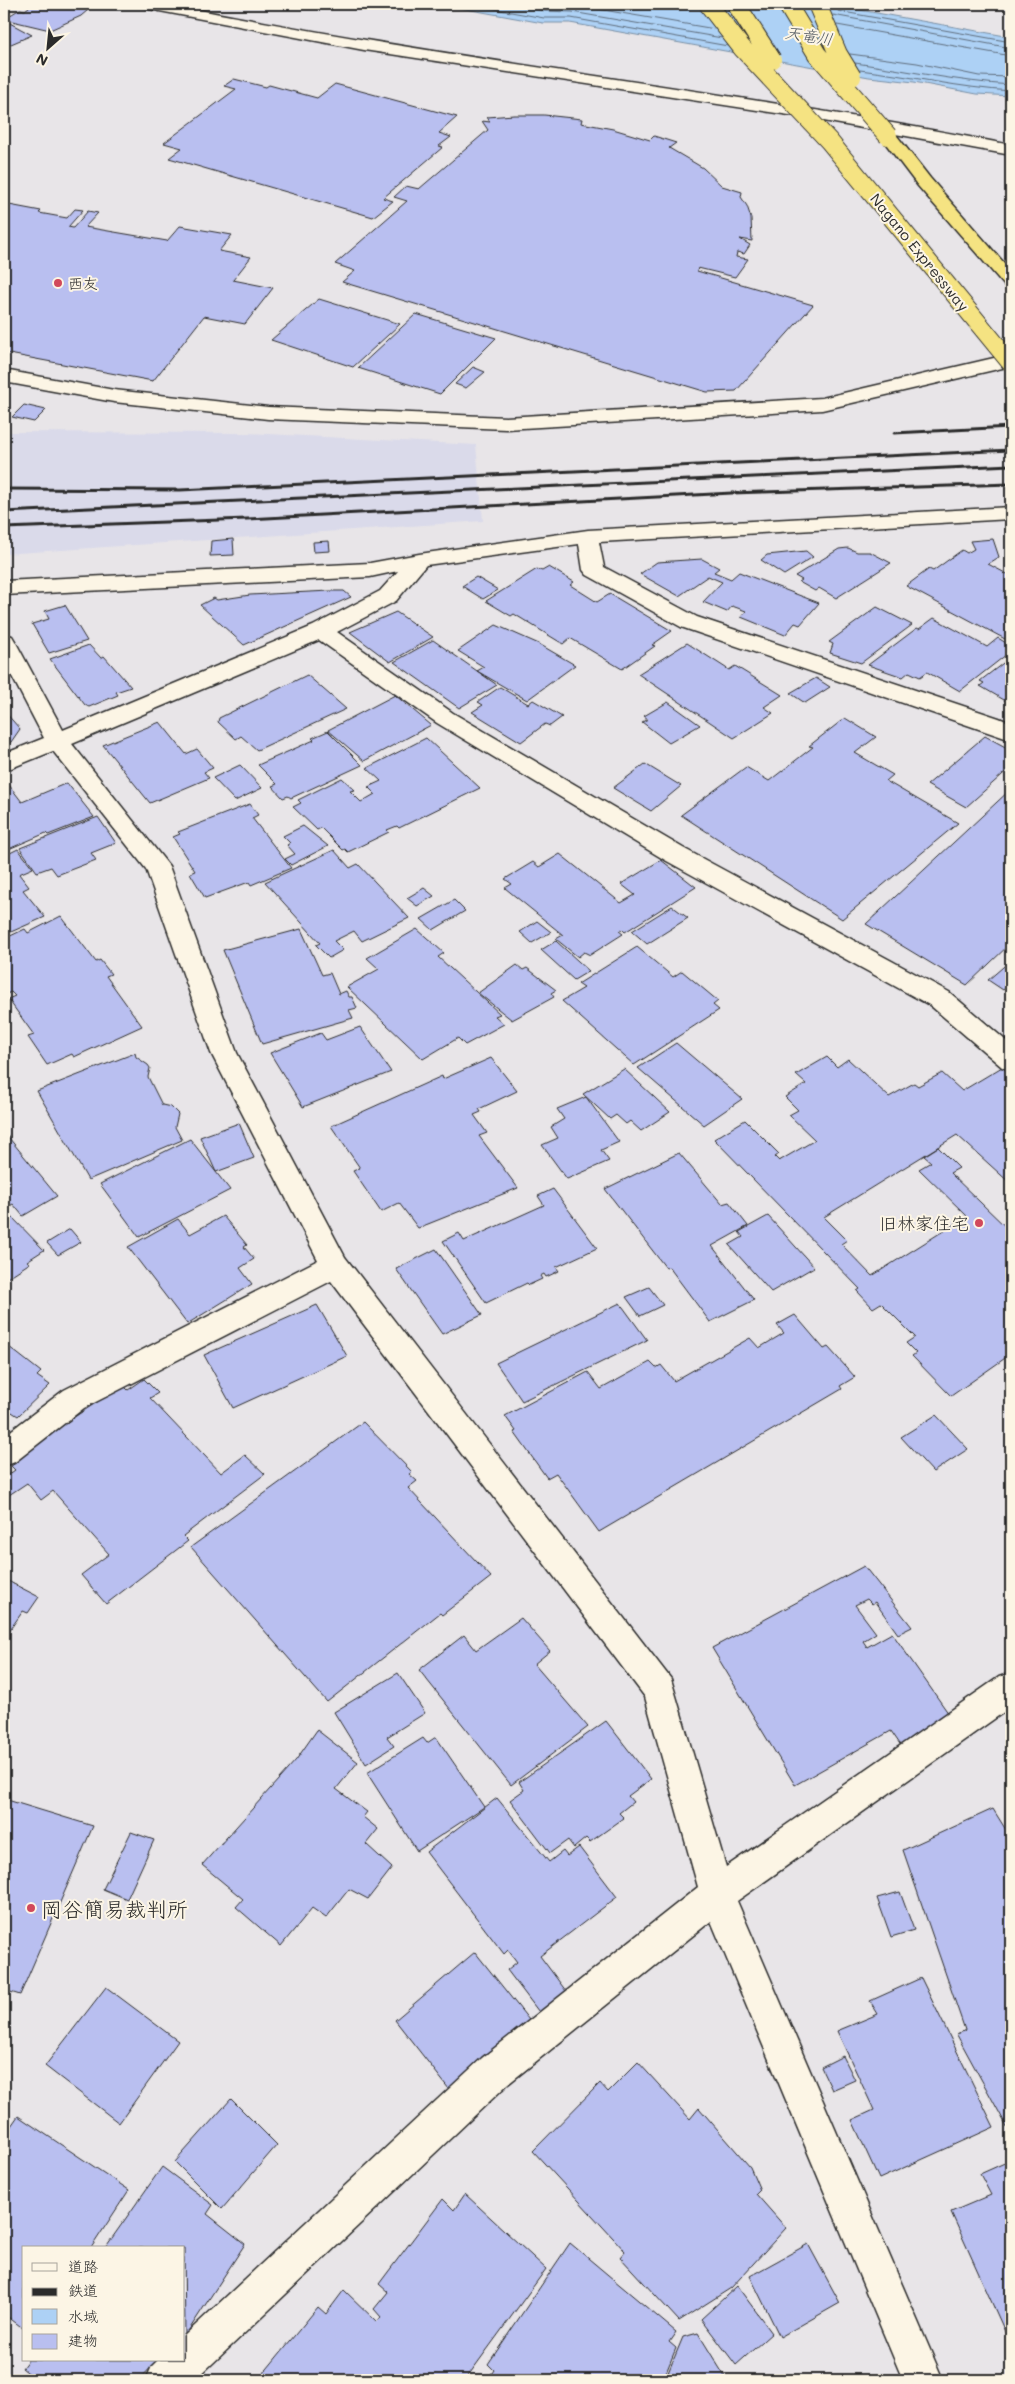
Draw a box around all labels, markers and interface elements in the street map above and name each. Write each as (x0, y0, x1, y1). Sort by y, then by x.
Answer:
water label: 天竜川 (784, 21, 834, 49)
north arrow (22, 22, 72, 72)
text: N (33, 49, 51, 71)
street label: Nagano Expressway (866, 189, 974, 315)
place label: 西友 (68, 273, 98, 293)
marker: 西友 (52, 277, 64, 289)
place label: 旧林家住宅 (879, 1211, 969, 1235)
marker: 旧林家住宅 (973, 1217, 985, 1229)
place label: 岡谷簡易裁判所 (41, 1895, 188, 1922)
marker: 岡谷簡易裁判所 (25, 1902, 37, 1914)
legend (22, 2246, 185, 2362)
text: 道路 (68, 2256, 98, 2276)
text: 鉄道 (68, 2280, 98, 2300)
text: 水域 (68, 2306, 98, 2326)
text: 建物 (68, 2330, 98, 2350)

